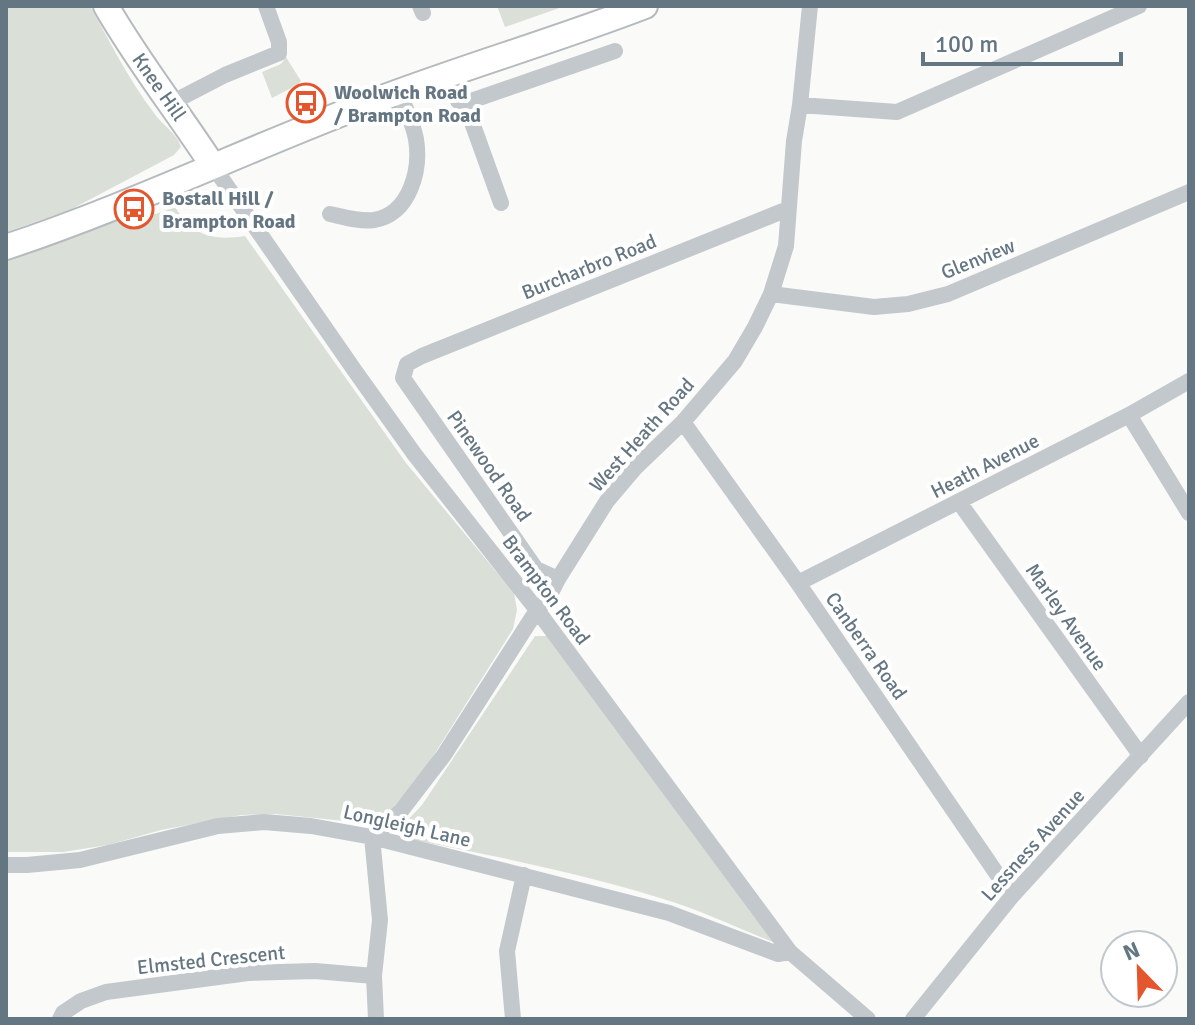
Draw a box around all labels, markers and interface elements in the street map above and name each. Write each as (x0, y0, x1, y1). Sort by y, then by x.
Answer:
scale bar (923, 16, 1121, 66)
text: 100 m (935, 29, 998, 59)
street label: Knee Hill (126, 48, 192, 126)
place label: Woolwich Road / Brampton Road (334, 80, 481, 128)
bus stop icon: Woolwich Road / Brampton Road (285, 82, 327, 124)
place label: Bostall Hill / Brampton Road (162, 186, 296, 234)
bus stop icon: Bostall Hill / Brampton Road (113, 188, 155, 230)
street label: Burcharbro Road (518, 229, 660, 305)
street label: Glenview (937, 233, 1019, 285)
street label: West Heath Road (584, 373, 700, 497)
street label: Pinewood Road (441, 405, 537, 527)
street label: Heath Avenue (927, 428, 1043, 504)
street label: Brampton Road (497, 530, 595, 650)
street label: Marley Avenue (1020, 558, 1112, 676)
street label: Canberra Road (820, 587, 912, 705)
street label: Lessness Avenue (976, 784, 1090, 906)
street label: Longleigh Lane (341, 799, 473, 853)
north arrow (1099, 929, 1179, 1009)
text: N (1119, 936, 1144, 966)
street label: Elmsted Crescent (136, 940, 286, 980)

